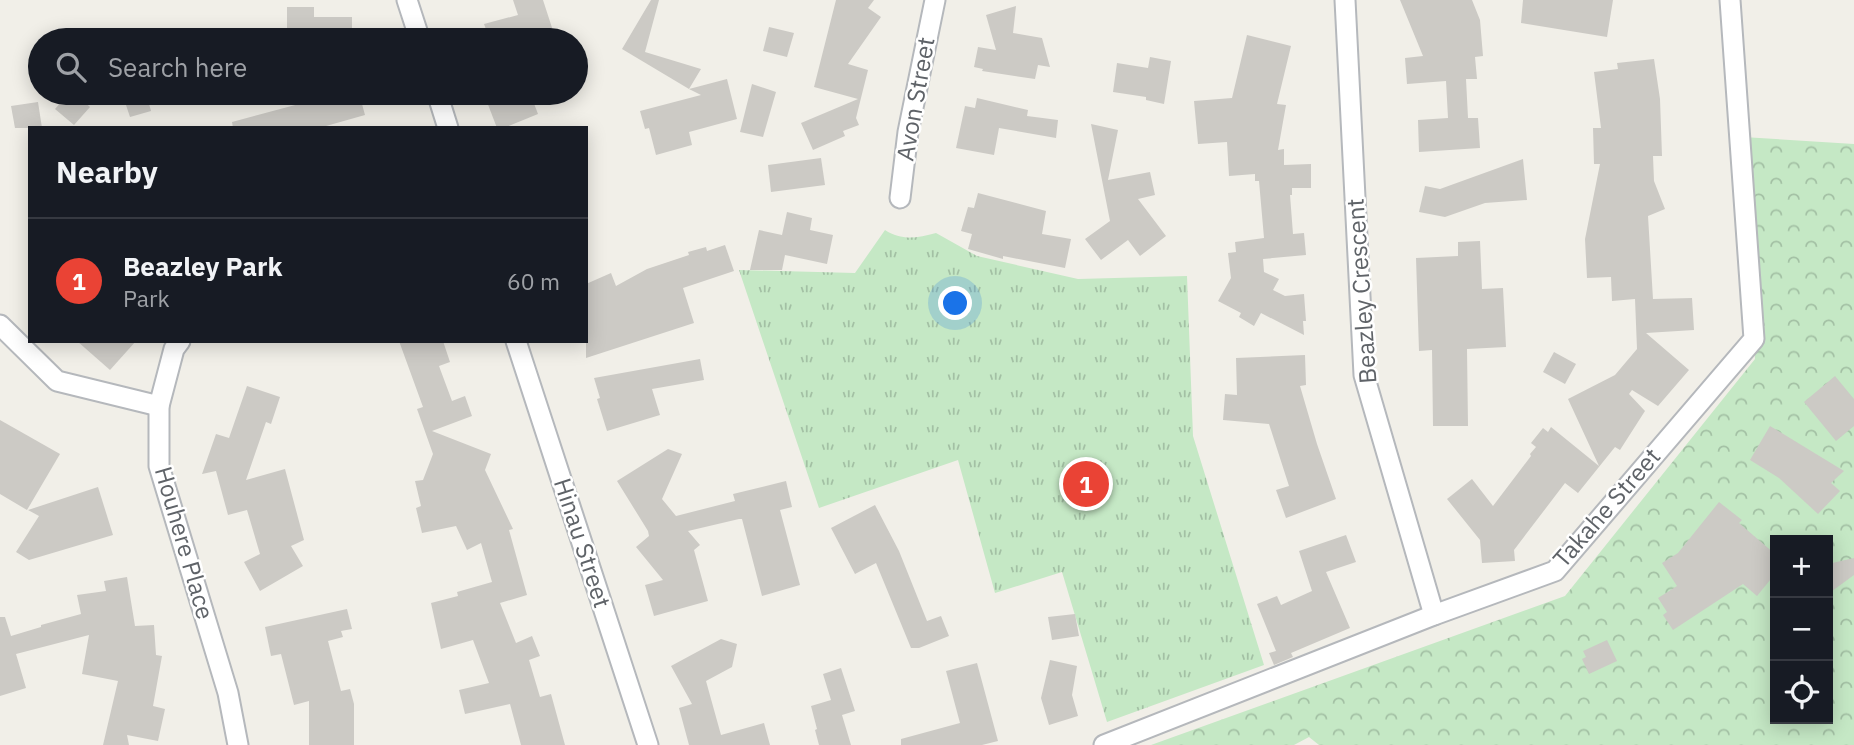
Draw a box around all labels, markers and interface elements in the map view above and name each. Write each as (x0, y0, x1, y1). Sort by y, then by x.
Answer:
search box (28, 28, 588, 105)
street label: Avon Street (888, 34, 942, 163)
icon: search (52, 48, 90, 86)
text: Search here (108, 50, 247, 84)
text: Nearby (56, 152, 158, 191)
street label: Beazley Crescent (1339, 197, 1383, 385)
text: Beazley Park (123, 249, 283, 283)
text: 1 (72, 266, 86, 296)
text: 60 m (507, 266, 560, 296)
text: Park (123, 283, 170, 313)
your location (938, 286, 972, 320)
street label: Takahe Street (1545, 441, 1667, 574)
pin: 1 (1063, 458, 1109, 510)
street label: Houhere Place (148, 463, 222, 623)
street label: Hinau Street (547, 474, 619, 612)
map controls (1770, 535, 1833, 724)
button: + (1770, 535, 1833, 598)
button: − (1770, 598, 1833, 661)
button: locate (1770, 661, 1833, 724)

